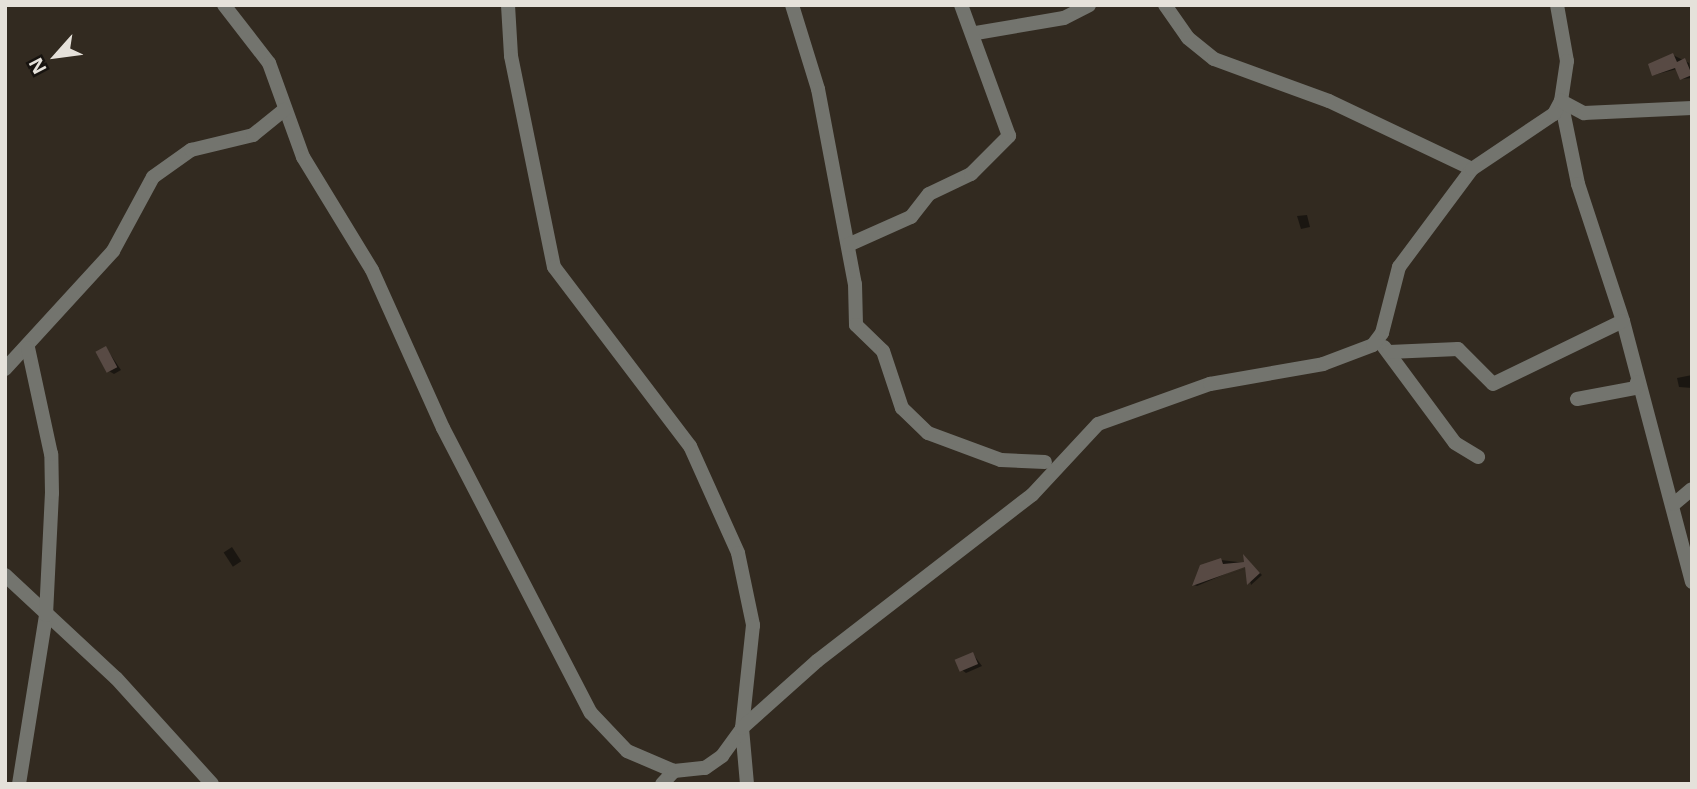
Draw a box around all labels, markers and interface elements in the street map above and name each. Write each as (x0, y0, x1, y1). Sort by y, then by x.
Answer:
north arrow (21, 21, 91, 91)
text: N (22, 53, 53, 79)

